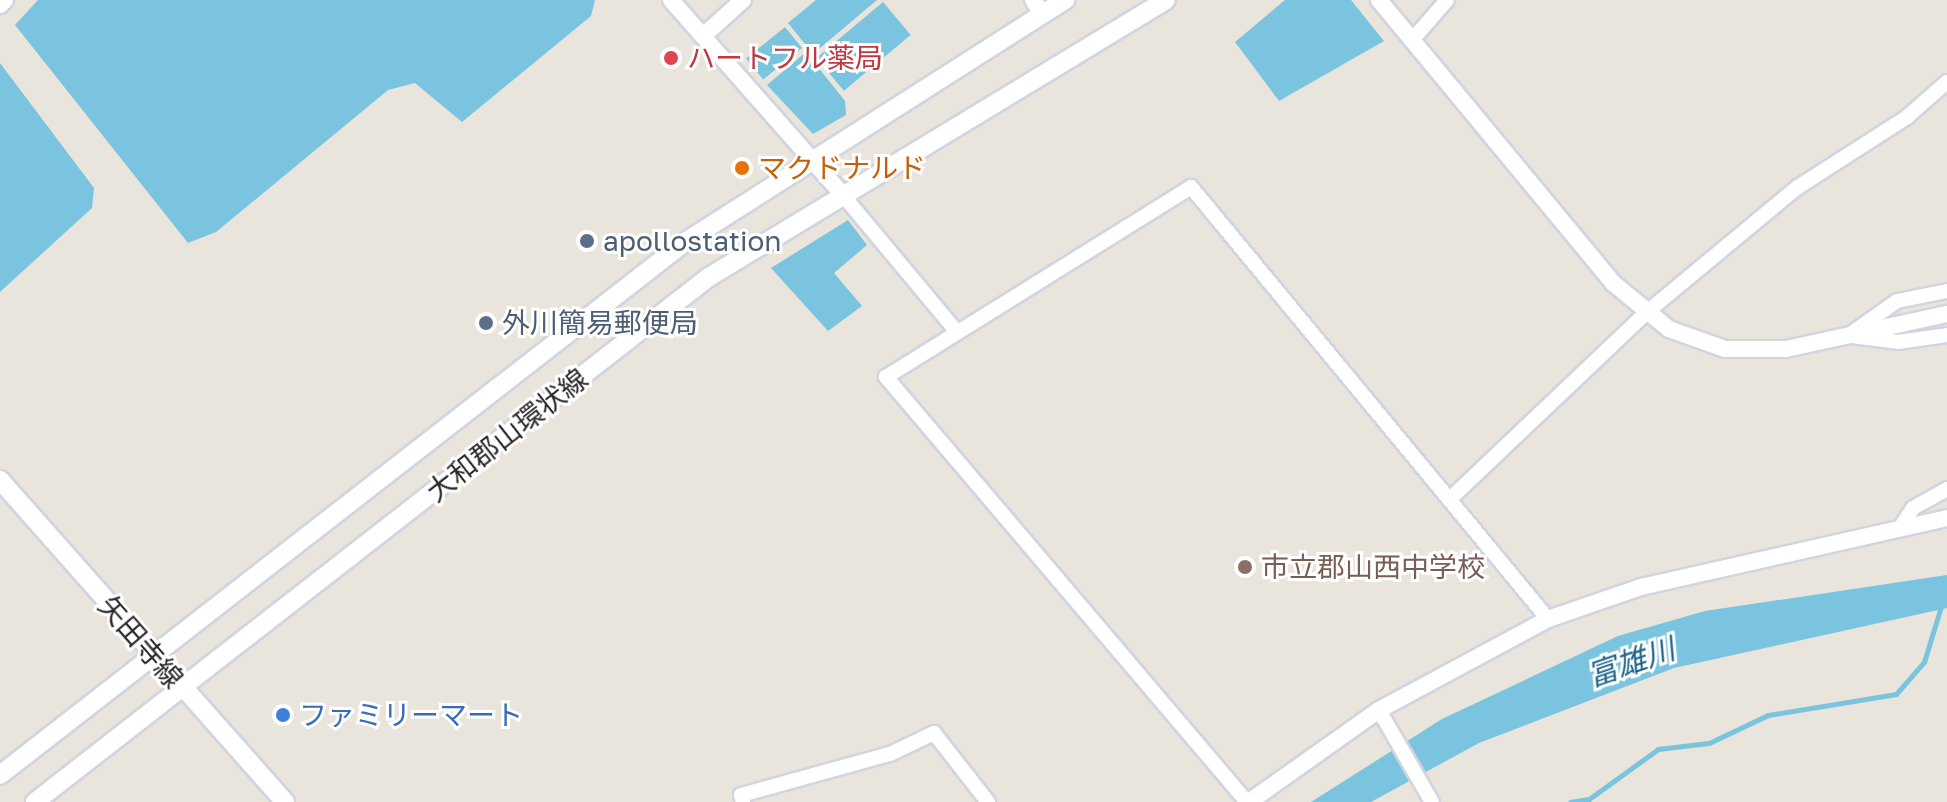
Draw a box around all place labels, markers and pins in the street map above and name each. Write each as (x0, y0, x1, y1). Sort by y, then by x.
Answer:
place label: ハートフル薬局 (687, 41, 883, 75)
marker: ハートフル薬局 (662, 49, 680, 67)
place label: マクドナルド (758, 151, 926, 185)
marker: マクドナルド (733, 159, 751, 177)
place label: apollostation (603, 224, 782, 258)
marker: apollostation (578, 232, 596, 250)
place label: 外川簡易郵便局 (502, 306, 698, 340)
marker: 外川簡易郵便局 (477, 314, 495, 332)
place label: 市立郡山西中学校 (1261, 550, 1485, 584)
marker: 市立郡山西中学校 (1236, 558, 1254, 576)
place label: ファミリーマート (299, 698, 523, 732)
marker: ファミリーマート (274, 706, 292, 724)

